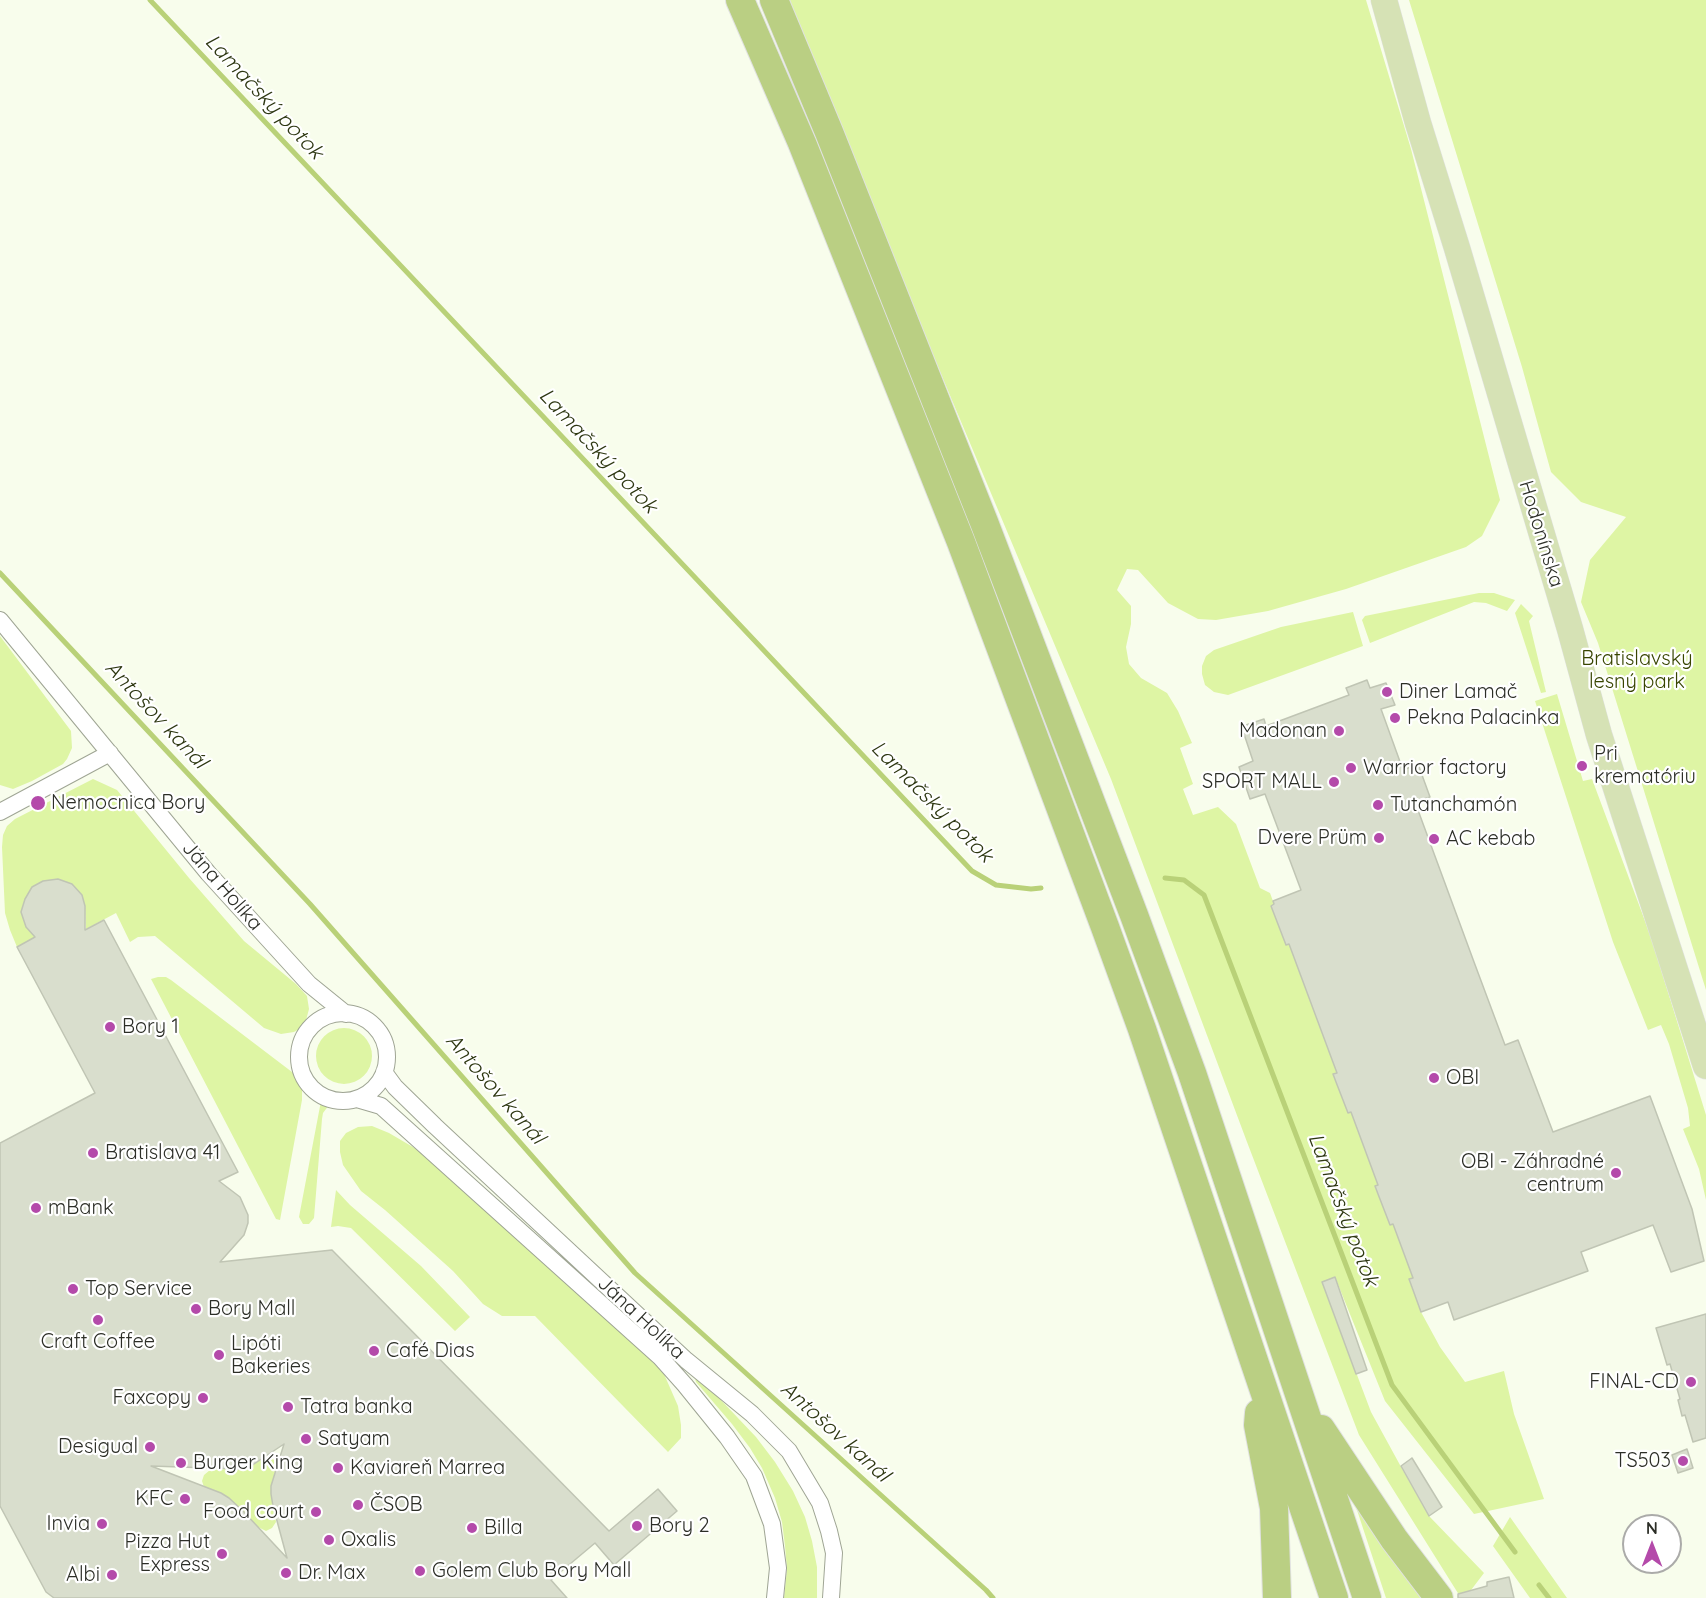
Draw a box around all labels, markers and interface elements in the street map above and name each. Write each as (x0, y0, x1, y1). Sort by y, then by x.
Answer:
water label: Lamačský potok (200, 29, 328, 165)
water label: Lamačský potok (534, 383, 662, 519)
street label: Hodonínska (1513, 478, 1569, 590)
park label: Bratislavský lesný park (1581, 647, 1693, 694)
water label: Antošov kanál (100, 656, 212, 774)
place label: Diner Lamač (1399, 680, 1517, 704)
marker: Diner Lamač (1380, 685, 1394, 699)
place label: Pekna Palacinka (1407, 706, 1559, 730)
marker: Pekna Palacinka (1388, 711, 1402, 725)
place label: Madonan (1239, 719, 1327, 743)
marker: Madonan (1332, 724, 1346, 738)
water label: Lamačský potok (866, 736, 998, 868)
place label: Pri krematóriu (1594, 742, 1696, 789)
place label: Warrior factory (1363, 756, 1507, 780)
marker: Pri krematóriu (1575, 759, 1589, 773)
marker: Warrior factory (1344, 761, 1358, 775)
place label: SPORT MALL (1202, 770, 1322, 794)
marker: SPORT MALL (1327, 775, 1341, 789)
place label: Nemocnica Bory (51, 791, 205, 815)
place label: Tutanchamón (1390, 793, 1517, 817)
marker: Nemocnica Bory (29, 794, 47, 812)
marker: Tutanchamón (1371, 798, 1385, 812)
place label: Dvere Prüm (1258, 826, 1367, 850)
place label: AC kebab (1446, 827, 1535, 851)
marker: Dvere Prüm (1372, 831, 1386, 845)
marker: AC kebab (1427, 832, 1441, 846)
street label: Jána Holíka (177, 836, 267, 936)
place label: Bory 1 (122, 1015, 179, 1039)
marker: Bory 1 (103, 1020, 117, 1034)
water label: Antošov kanál (440, 1029, 550, 1149)
place label: OBI (1446, 1066, 1479, 1090)
marker: OBI (1427, 1071, 1441, 1085)
water label: Lamačský potok (1302, 1130, 1384, 1290)
place label: Bratislava 41 (105, 1141, 220, 1165)
marker: Bratislava 41 (86, 1146, 100, 1160)
place label: OBI - Záhradné centrum (1461, 1150, 1604, 1197)
marker: OBI - Záhradné centrum (1609, 1166, 1623, 1180)
place label: mBank (48, 1196, 114, 1220)
marker: mBank (29, 1201, 43, 1215)
street label: Jána Holíka (592, 1271, 690, 1365)
place label: Top Service (85, 1277, 192, 1301)
marker: Top Service (66, 1282, 80, 1296)
place label: Bory Mall (208, 1297, 295, 1321)
marker: Bory Mall (189, 1302, 203, 1316)
marker: Craft Coffee (91, 1313, 105, 1327)
place label: Craft Coffee (41, 1330, 155, 1354)
place label: Lipóti Bakeries (231, 1332, 310, 1379)
place label: Café Dias (386, 1339, 475, 1363)
marker: Café Dias (367, 1344, 381, 1358)
marker: Lipóti Bakeries (212, 1348, 226, 1362)
place label: FINAL-CD (1589, 1370, 1679, 1394)
marker: FINAL-CD (1684, 1375, 1698, 1389)
water label: Antošov kanál (775, 1376, 895, 1488)
place label: Faxcopy (113, 1386, 191, 1410)
marker: Faxcopy (196, 1391, 210, 1405)
place label: Tatra banka (300, 1395, 413, 1419)
marker: Tatra banka (281, 1400, 295, 1414)
place label: Satyam (318, 1427, 390, 1451)
marker: Satyam (299, 1432, 313, 1446)
place label: Desigual (58, 1435, 138, 1459)
marker: Desigual (143, 1440, 157, 1454)
place label: TS503 (1614, 1449, 1671, 1473)
place label: Burger King (193, 1451, 303, 1475)
marker: TS503 (1676, 1454, 1690, 1468)
marker: Burger King (174, 1456, 188, 1470)
place label: Kaviareň Marrea (350, 1456, 505, 1480)
marker: Kaviareň Marrea (331, 1461, 345, 1475)
place label: KFC (135, 1487, 173, 1511)
marker: KFC (178, 1492, 192, 1506)
place label: ČSOB (370, 1493, 423, 1517)
marker: ČSOB (351, 1498, 365, 1512)
place label: Food court (203, 1500, 304, 1524)
marker: Food court (309, 1505, 323, 1519)
place label: Invia (47, 1512, 90, 1536)
place label: Bory 2 (649, 1514, 710, 1538)
north arrow (1622, 1514, 1682, 1574)
place label: Billa (484, 1516, 523, 1540)
marker: Invia (95, 1517, 109, 1531)
text: N (1646, 1518, 1658, 1538)
marker: Bory 2 (630, 1519, 644, 1533)
marker: Billa (465, 1521, 479, 1535)
place label: Oxalis (341, 1528, 396, 1552)
place label: Pizza Hut Express (125, 1530, 210, 1577)
marker: Oxalis (322, 1533, 336, 1547)
marker: Pizza Hut Express (215, 1547, 229, 1561)
place label: Golem Club Bory Mall (432, 1559, 631, 1583)
place label: Dr. Max (298, 1561, 365, 1585)
place label: Albi (66, 1563, 100, 1587)
marker: Golem Club Bory Mall (413, 1564, 427, 1578)
marker: Dr. Max (279, 1566, 293, 1580)
marker: Albi (105, 1568, 119, 1582)

